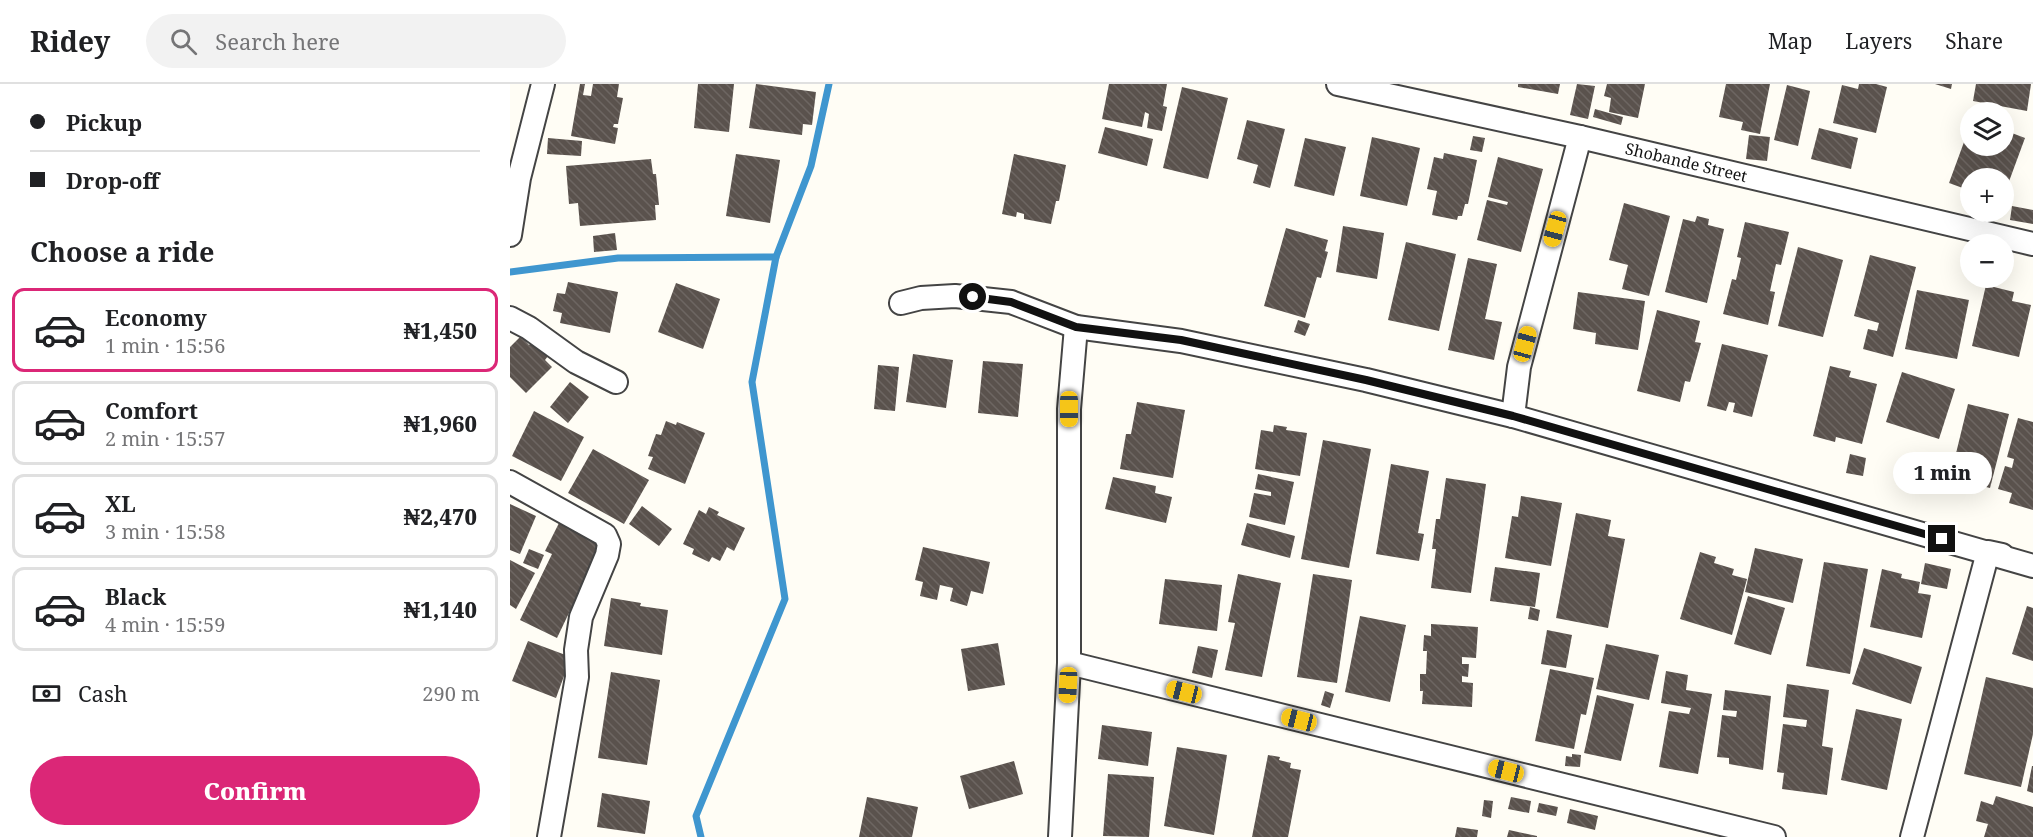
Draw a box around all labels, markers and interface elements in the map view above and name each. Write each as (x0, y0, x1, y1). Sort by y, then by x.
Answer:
search box (146, 14, 566, 68)
text: Ridey (30, 22, 110, 60)
icon: search (167, 25, 200, 58)
text: Search here (215, 26, 340, 56)
text: Map (1768, 27, 1812, 55)
text: Layers (1845, 27, 1912, 55)
text: Share (1945, 27, 2003, 55)
map controls (1960, 102, 2014, 288)
button: layers (1960, 102, 2014, 156)
text: Pickup (66, 107, 142, 137)
street label: Shobande Street (1623, 137, 1750, 187)
text: Drop-off (66, 165, 159, 195)
button: + (1960, 168, 2014, 222)
car (1542, 209, 1568, 249)
text: Choose a ride (30, 233, 215, 270)
button: − (1960, 234, 2014, 288)
route start (959, 283, 986, 310)
text: Economy (105, 302, 207, 332)
icon: car (33, 303, 87, 357)
text: ₦1,450 (404, 315, 477, 345)
car (1512, 324, 1538, 364)
text: 1 min · 15:56 (105, 332, 225, 359)
car (1060, 391, 1078, 427)
text: Comfort (105, 395, 198, 425)
icon: car (33, 396, 87, 450)
text: ₦1,960 (404, 408, 477, 438)
text: 2 min · 15:57 (105, 425, 225, 452)
callout: 1 min (1892, 452, 1992, 494)
text: 1 min (1914, 459, 1971, 486)
text: XL (105, 488, 136, 518)
icon: car (33, 489, 87, 543)
text: ₦2,470 (404, 501, 477, 531)
text: 3 min · 15:58 (105, 518, 225, 545)
route end (1928, 525, 1955, 552)
text: Black (105, 581, 166, 611)
icon: car (33, 582, 87, 636)
text: ₦1,140 (404, 594, 477, 624)
text: 4 min · 15:59 (105, 611, 225, 638)
car (1058, 667, 1078, 703)
icon: cash (30, 677, 63, 710)
text: Cash (78, 678, 128, 708)
car (1164, 679, 1204, 705)
text: 290 m (422, 680, 480, 707)
car (1279, 707, 1319, 733)
button: Confirm (30, 756, 480, 825)
car (1486, 758, 1526, 784)

